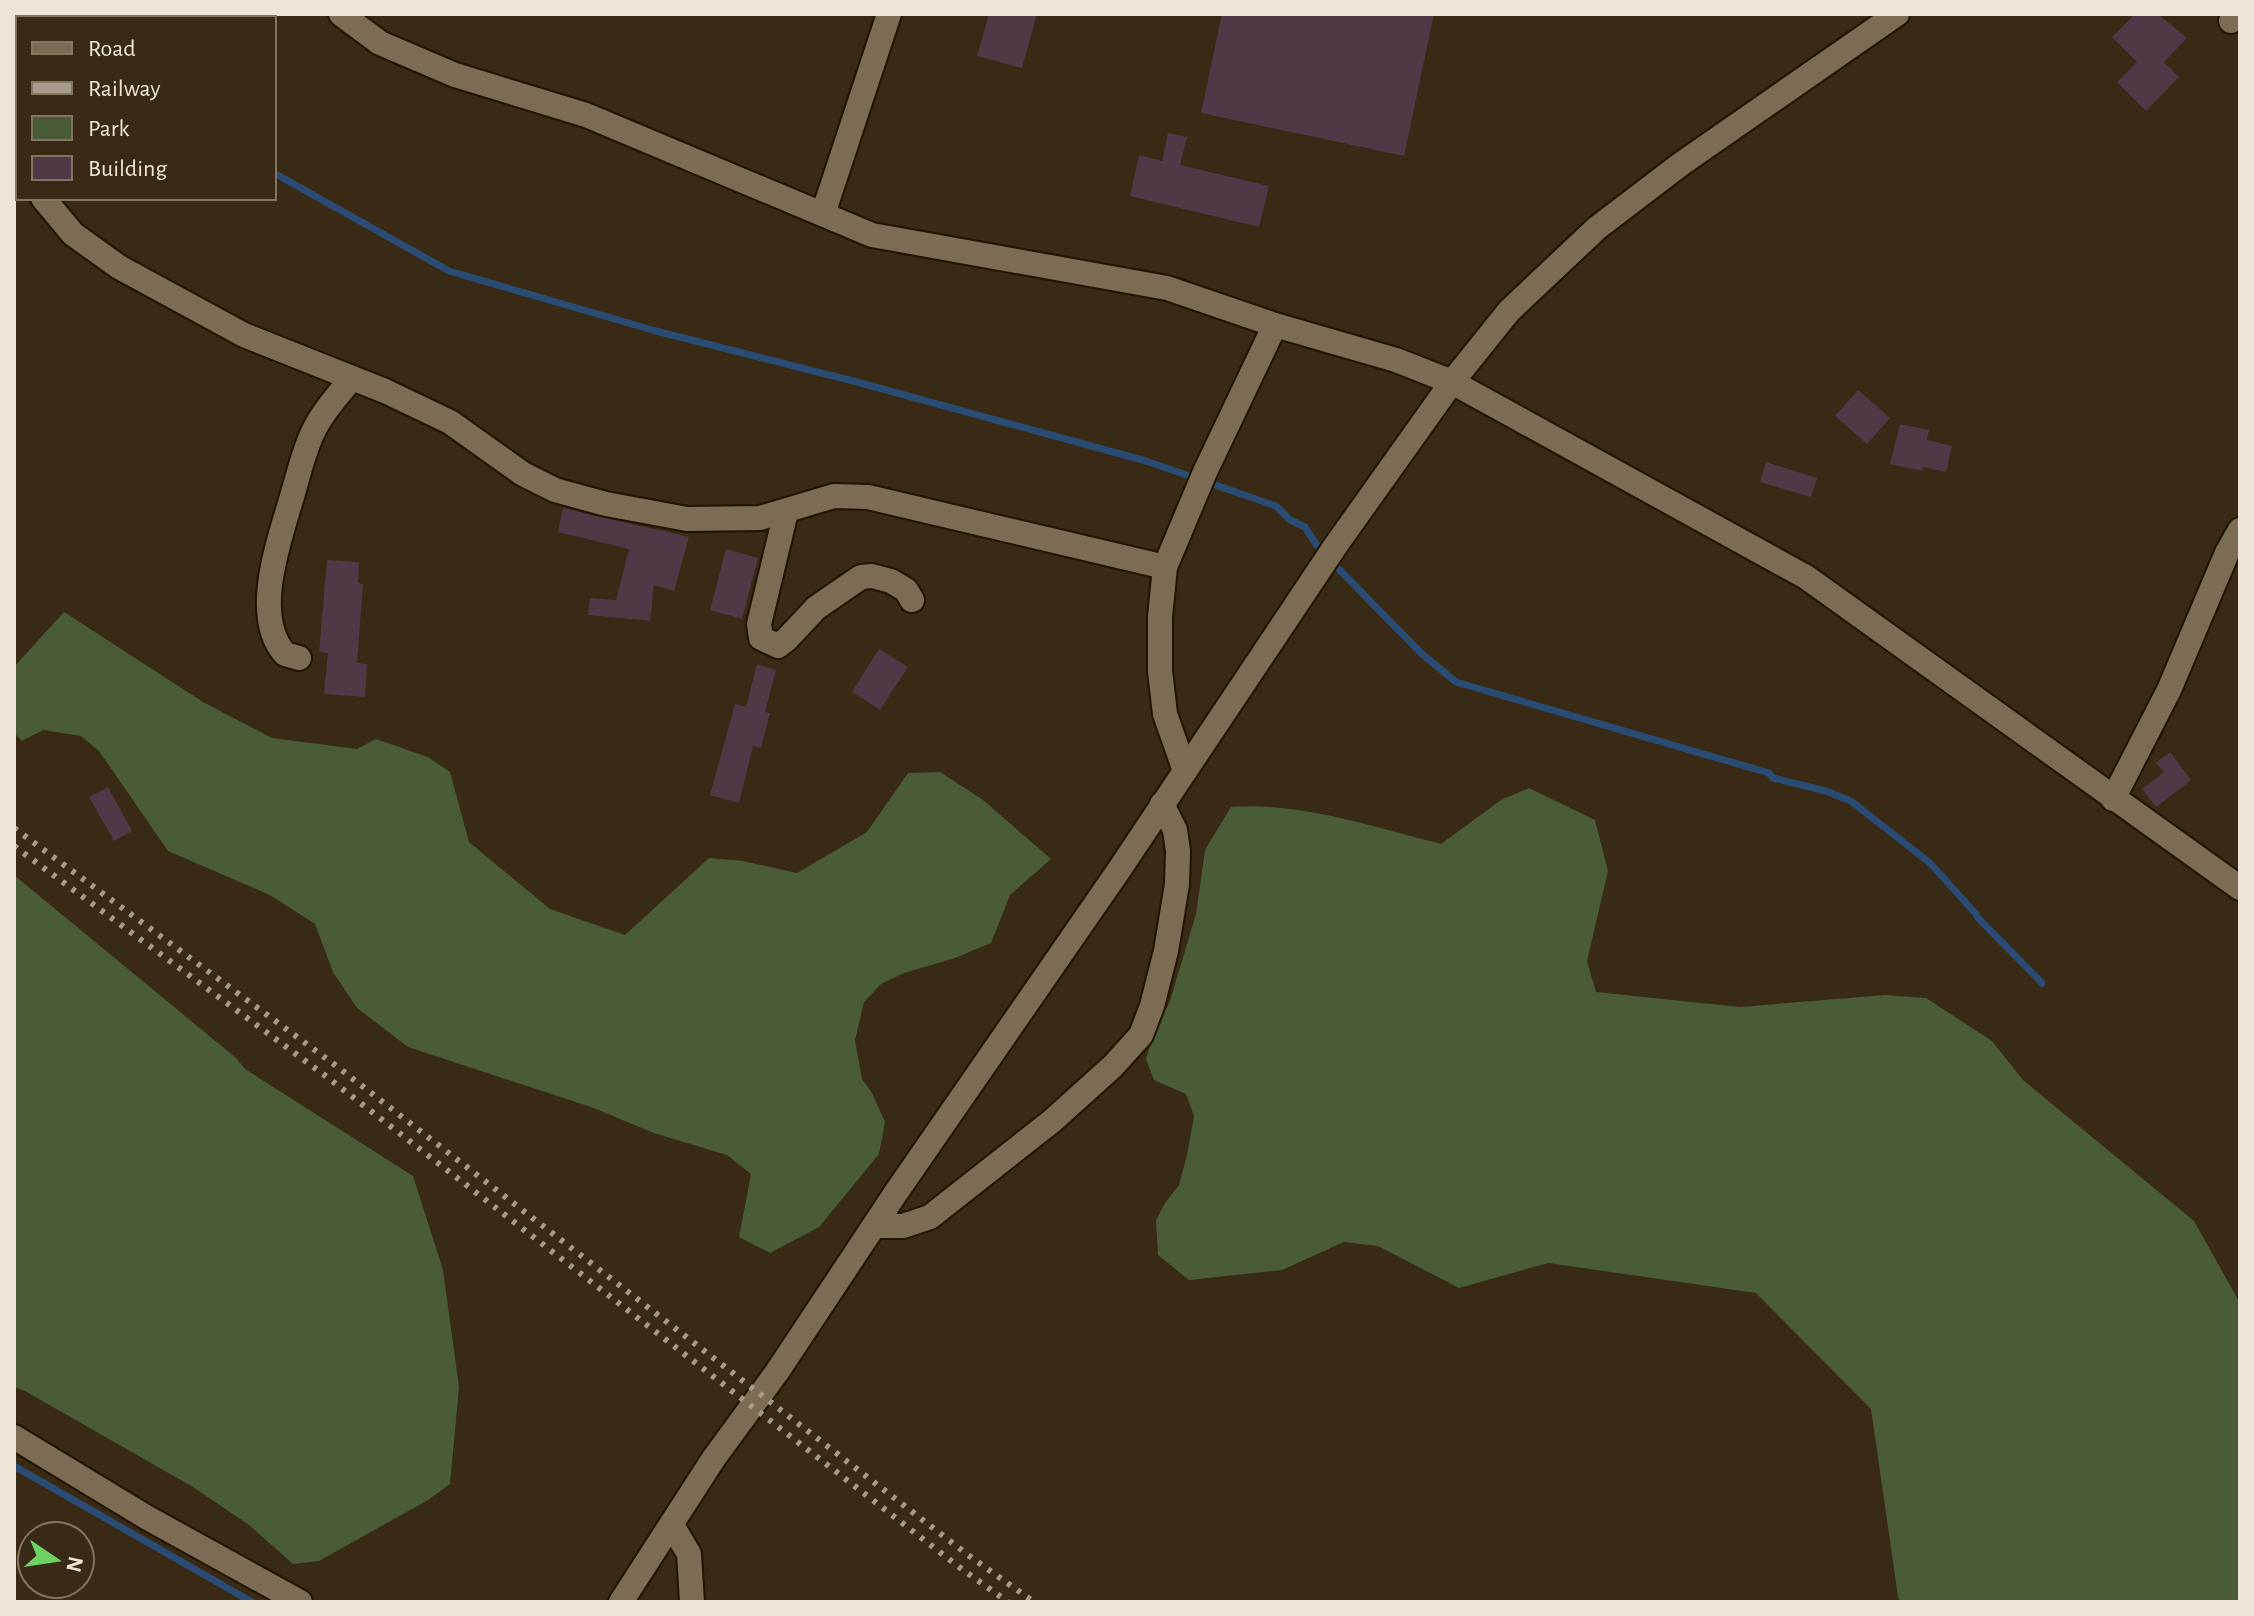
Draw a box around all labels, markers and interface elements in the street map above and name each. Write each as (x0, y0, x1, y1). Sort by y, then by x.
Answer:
legend (16, 16, 276, 200)
text: Road (88, 37, 136, 61)
text: Railway (88, 77, 160, 101)
text: Park (88, 117, 129, 141)
text: Building (88, 157, 167, 181)
north arrow (16, 1520, 96, 1600)
text: N (62, 1554, 87, 1574)

